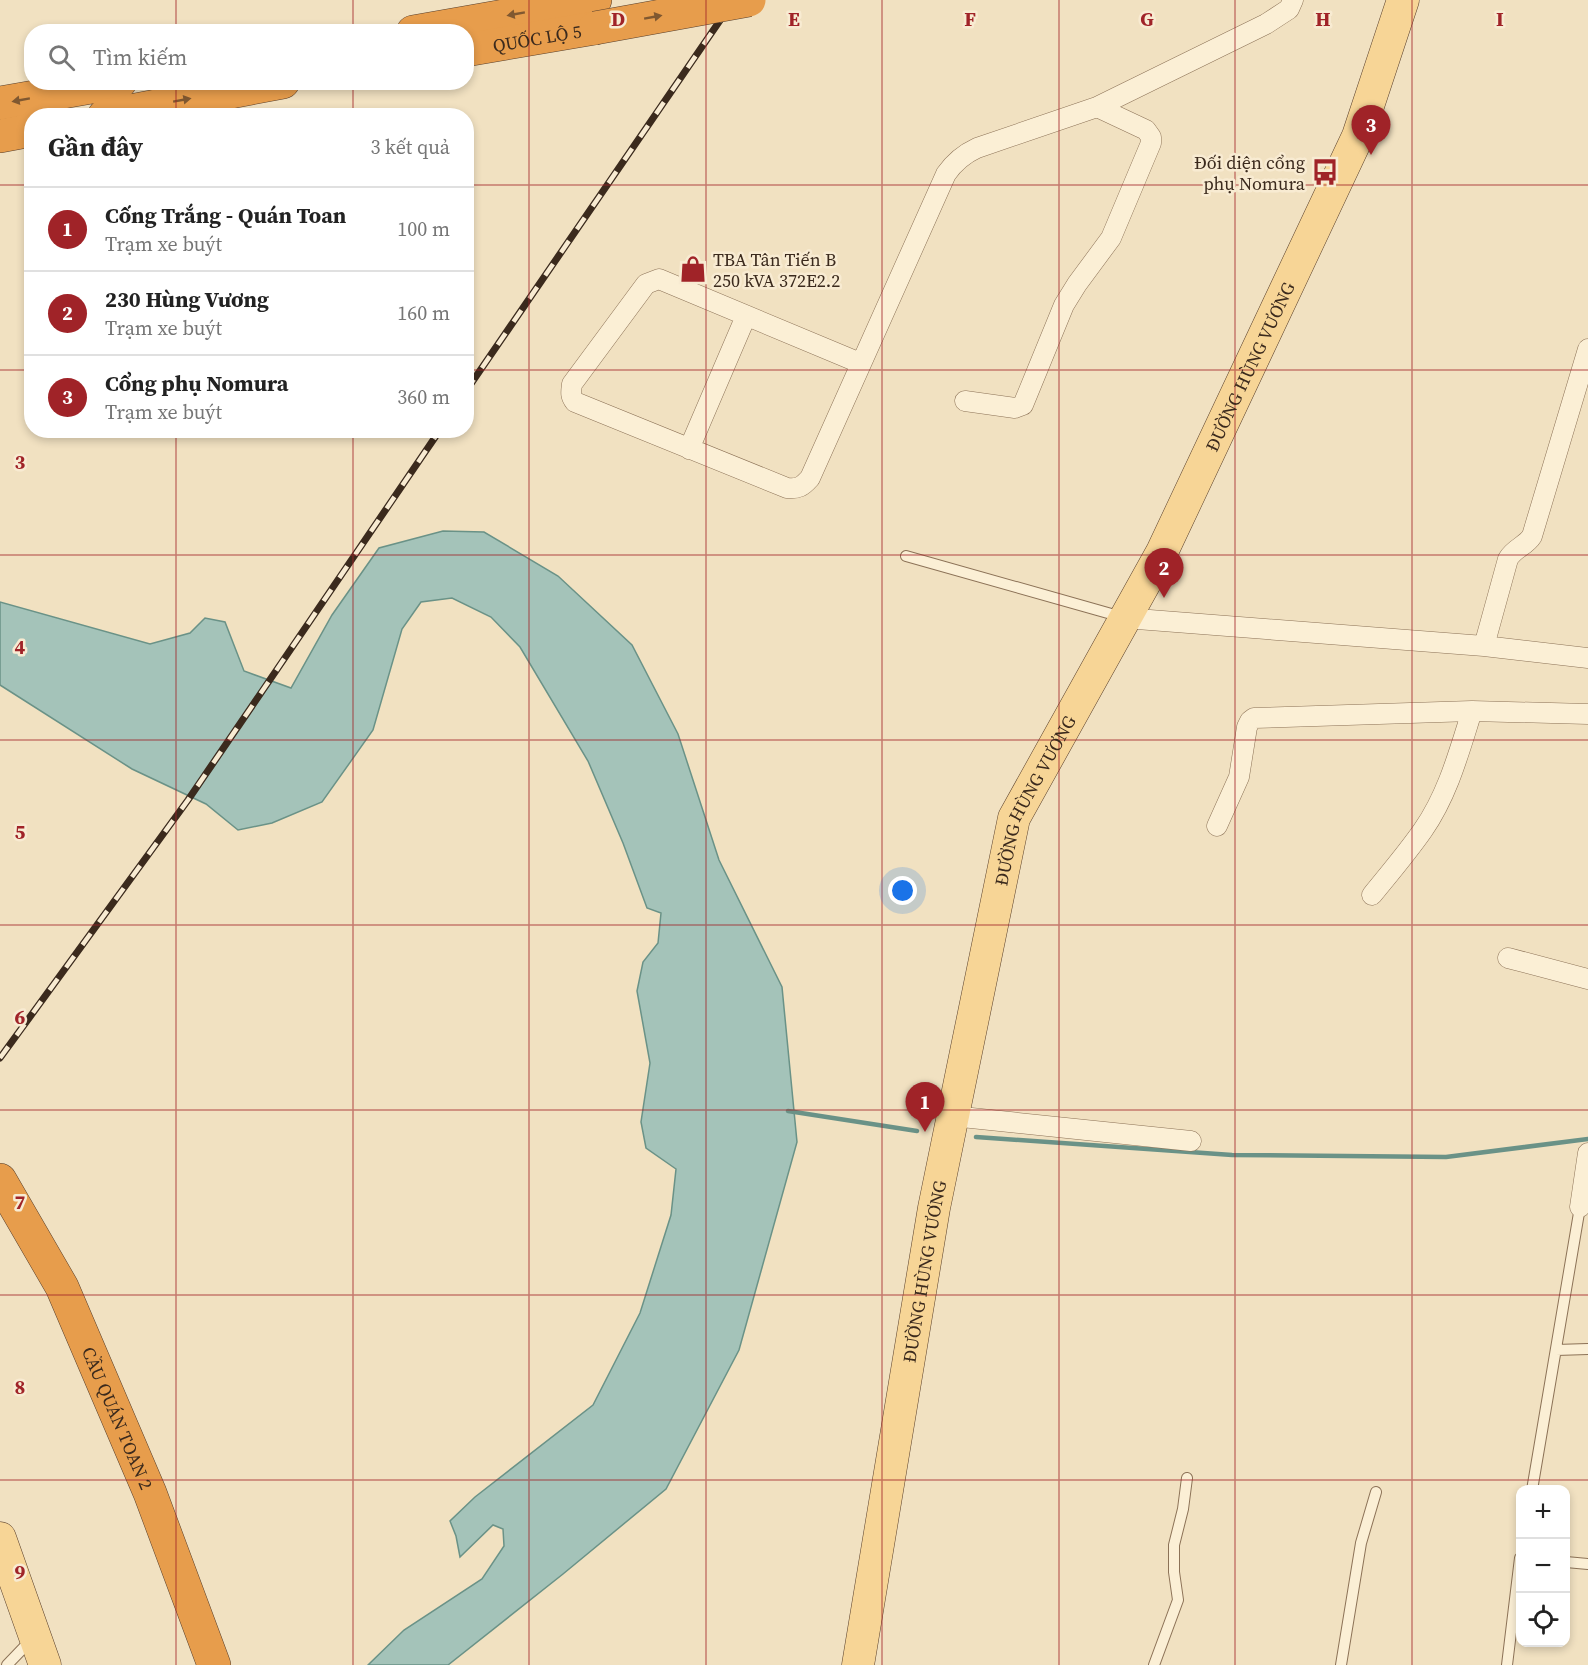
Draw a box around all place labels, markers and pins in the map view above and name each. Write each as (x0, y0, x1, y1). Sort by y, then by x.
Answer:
pin: 3 (1352, 106, 1390, 155)
place label: Đối diện cổng phụ Nomura (1194, 150, 1306, 196)
bus stop icon: Đối diện cổng phụ Nomura (1310, 157, 1340, 187)
place label: TBA Tân Tiến B 250 kVA 372E2.2 (713, 247, 840, 293)
shop icon: TBA Tân Tiến B 250 kVA 372E2.2 (678, 254, 708, 284)
pin: 2 (1144, 548, 1184, 598)
pin: 1 (906, 1082, 944, 1132)

